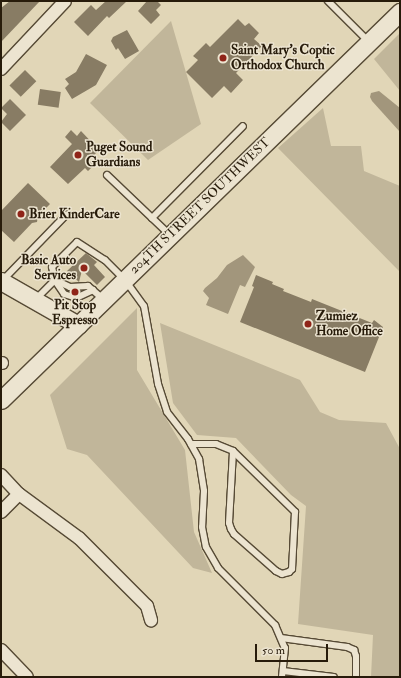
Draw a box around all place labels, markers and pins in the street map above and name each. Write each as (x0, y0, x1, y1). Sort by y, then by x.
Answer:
place label: Saint Mary's Coptic Orthodox Church (231, 43, 335, 74)
marker: Saint Mary's Coptic Orthodox Church (218, 53, 228, 63)
place label: Puget Sound Guardians (86, 140, 152, 171)
marker: Puget Sound Guardians (73, 150, 83, 160)
place label: Brier KinderCare (29, 206, 120, 222)
marker: Brier KinderCare (16, 209, 26, 219)
place label: Basic Auto Services (21, 253, 76, 284)
marker: Basic Auto Services (79, 263, 89, 273)
marker: Pit Stop Espresso (70, 287, 80, 297)
place label: Pit Stop Espresso (52, 298, 98, 329)
place label: Zumiez Home Office (316, 309, 383, 340)
marker: Zumiez Home Office (303, 319, 313, 329)

